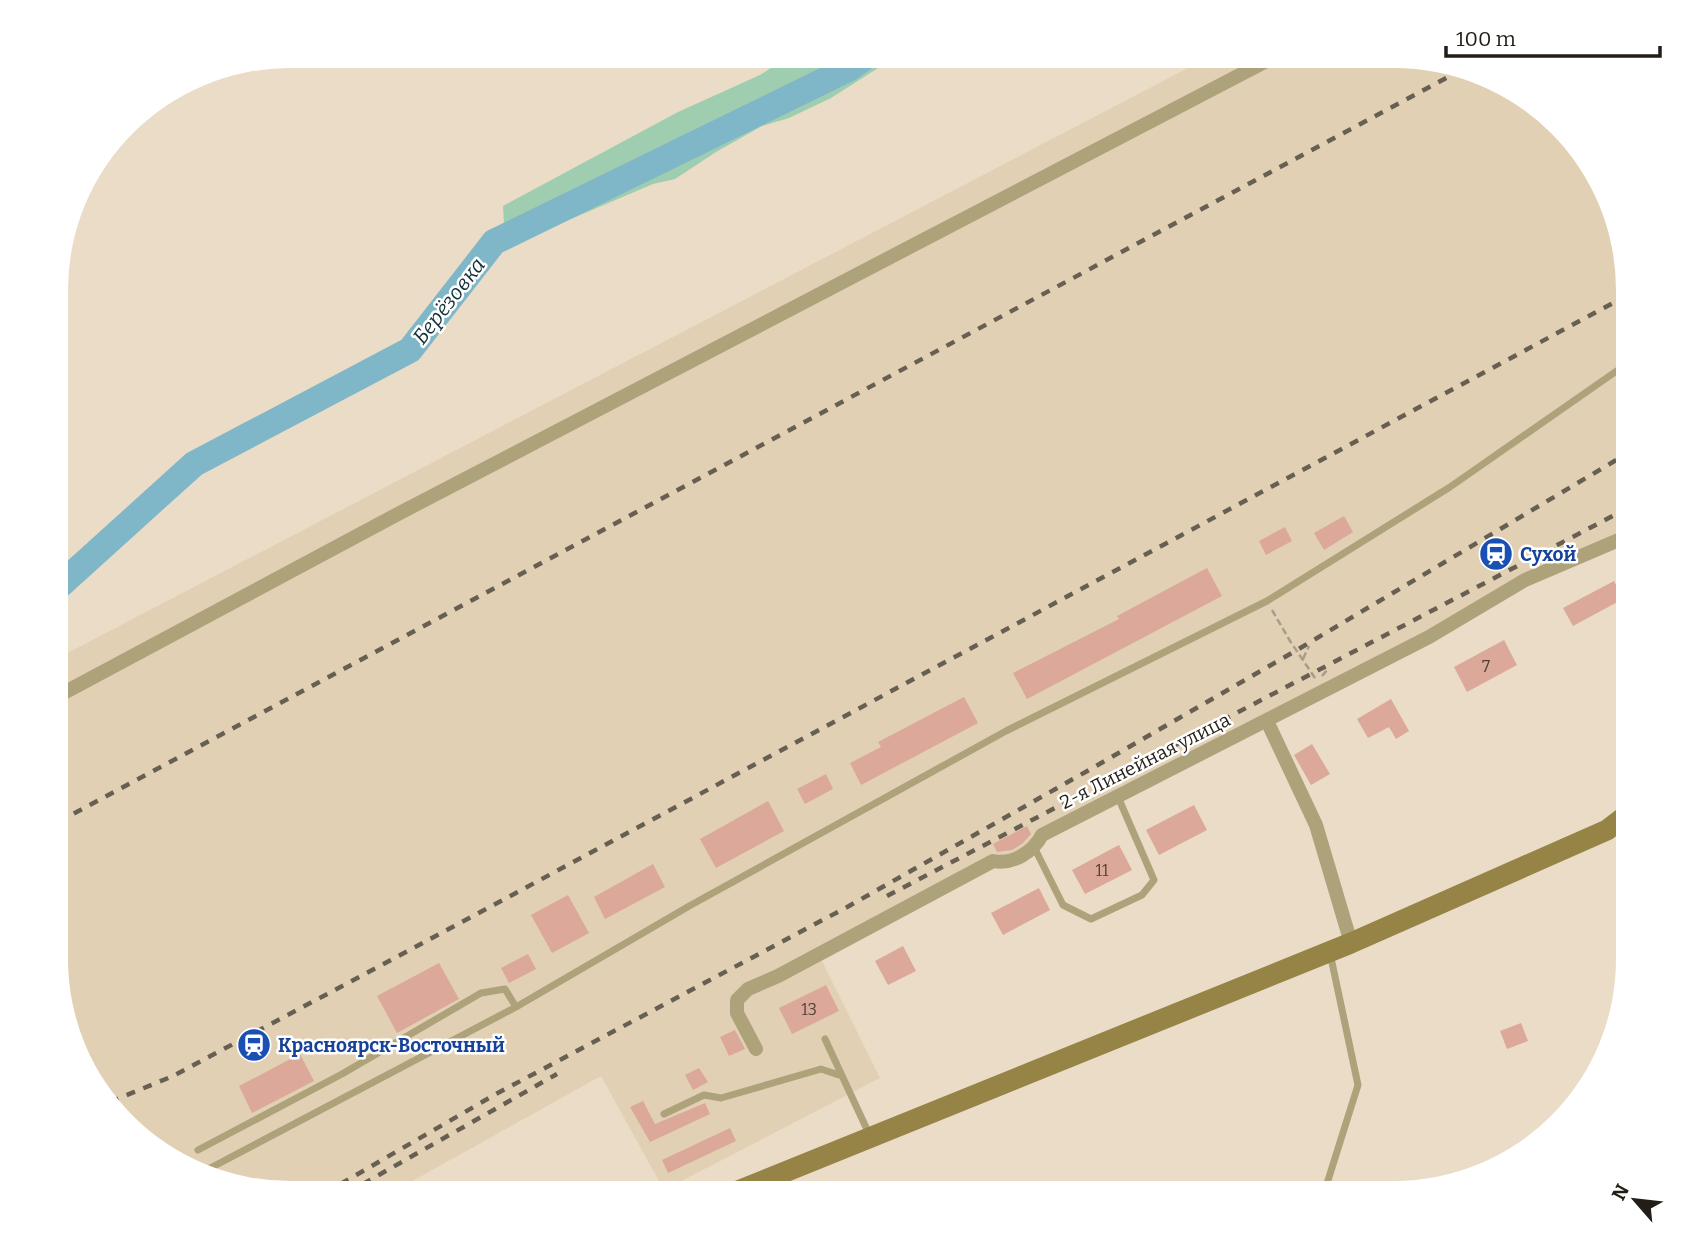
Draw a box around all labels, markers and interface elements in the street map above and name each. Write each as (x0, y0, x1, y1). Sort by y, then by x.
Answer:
scale bar (1446, 14, 1660, 58)
text: 100 m (1456, 26, 1516, 52)
water label: Берёзовка (407, 253, 491, 349)
station icon: Сухой (1477, 535, 1515, 573)
place label: Сухой (1520, 543, 1576, 566)
house number: 7 (1482, 657, 1490, 676)
street label: 2-я Линейная улица (1056, 708, 1235, 814)
house number: 11 (1096, 861, 1109, 880)
house number: 13 (801, 1000, 817, 1019)
station icon: Красноярск-Восточный (235, 1026, 273, 1064)
place label: Красноярск-Восточный (278, 1034, 505, 1057)
north arrow (1600, 1165, 1670, 1235)
text: N (1607, 1180, 1634, 1204)

